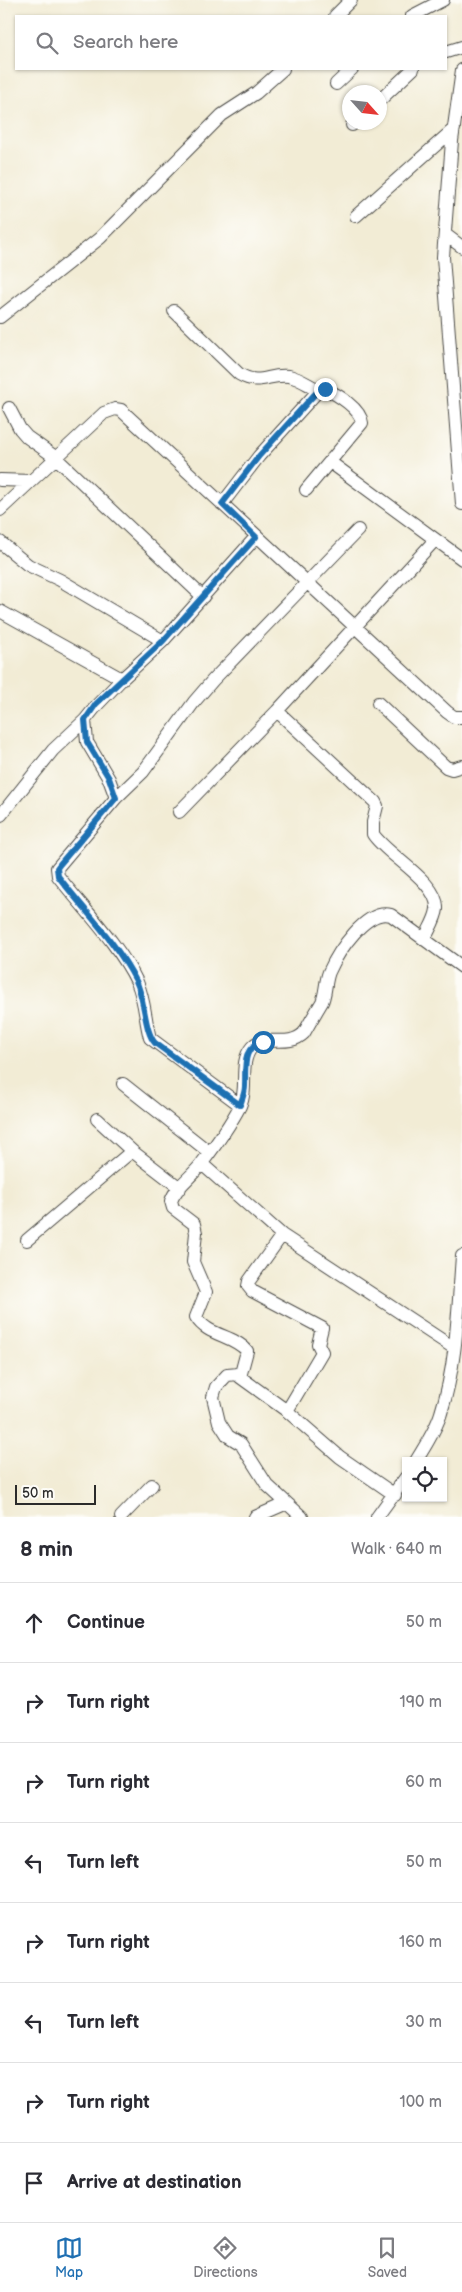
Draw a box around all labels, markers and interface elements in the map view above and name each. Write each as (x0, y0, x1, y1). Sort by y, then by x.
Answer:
search box (15, 15, 447, 70)
icon: search (33, 29, 61, 57)
text: Search here (73, 31, 178, 54)
north arrow (342, 85, 387, 130)
route end (314, 378, 337, 401)
route start (252, 1031, 275, 1054)
map controls (402, 1457, 447, 1502)
button: locate (402, 1457, 447, 1502)
scale bar (15, 1482, 96, 1505)
text: 50 m (22, 1485, 54, 1502)
text: 8 min (20, 1537, 73, 1562)
text: Walk · 640 m (351, 1540, 442, 1559)
icon: ahead (20, 1609, 48, 1637)
text: Continue (67, 1611, 145, 1634)
text: 50 m (406, 1613, 442, 1632)
icon: right (20, 1689, 48, 1717)
text: Turn right (67, 1691, 150, 1714)
text: 190 m (400, 1693, 442, 1712)
icon: right (20, 1769, 48, 1797)
text: Turn right (67, 1771, 150, 1794)
text: 60 m (405, 1773, 442, 1792)
icon: left (20, 1849, 48, 1877)
text: Turn left (67, 1851, 139, 1874)
text: 50 m (406, 1853, 442, 1872)
icon: right (20, 1929, 48, 1957)
text: Turn right (67, 1931, 150, 1954)
text: 160 m (399, 1933, 442, 1952)
icon: left (20, 2009, 48, 2037)
text: Turn left (67, 2011, 139, 2034)
text: 30 m (405, 2013, 442, 2032)
icon: right (20, 2089, 48, 2117)
text: Turn right (67, 2091, 150, 2114)
text: 100 m (399, 2093, 442, 2112)
icon: arrive (20, 2169, 48, 2197)
text: Arrive at destination (67, 2171, 242, 2194)
tab: Map (55, 2234, 83, 2281)
tab: Directions (193, 2234, 258, 2281)
tab: Saved (368, 2234, 407, 2281)

